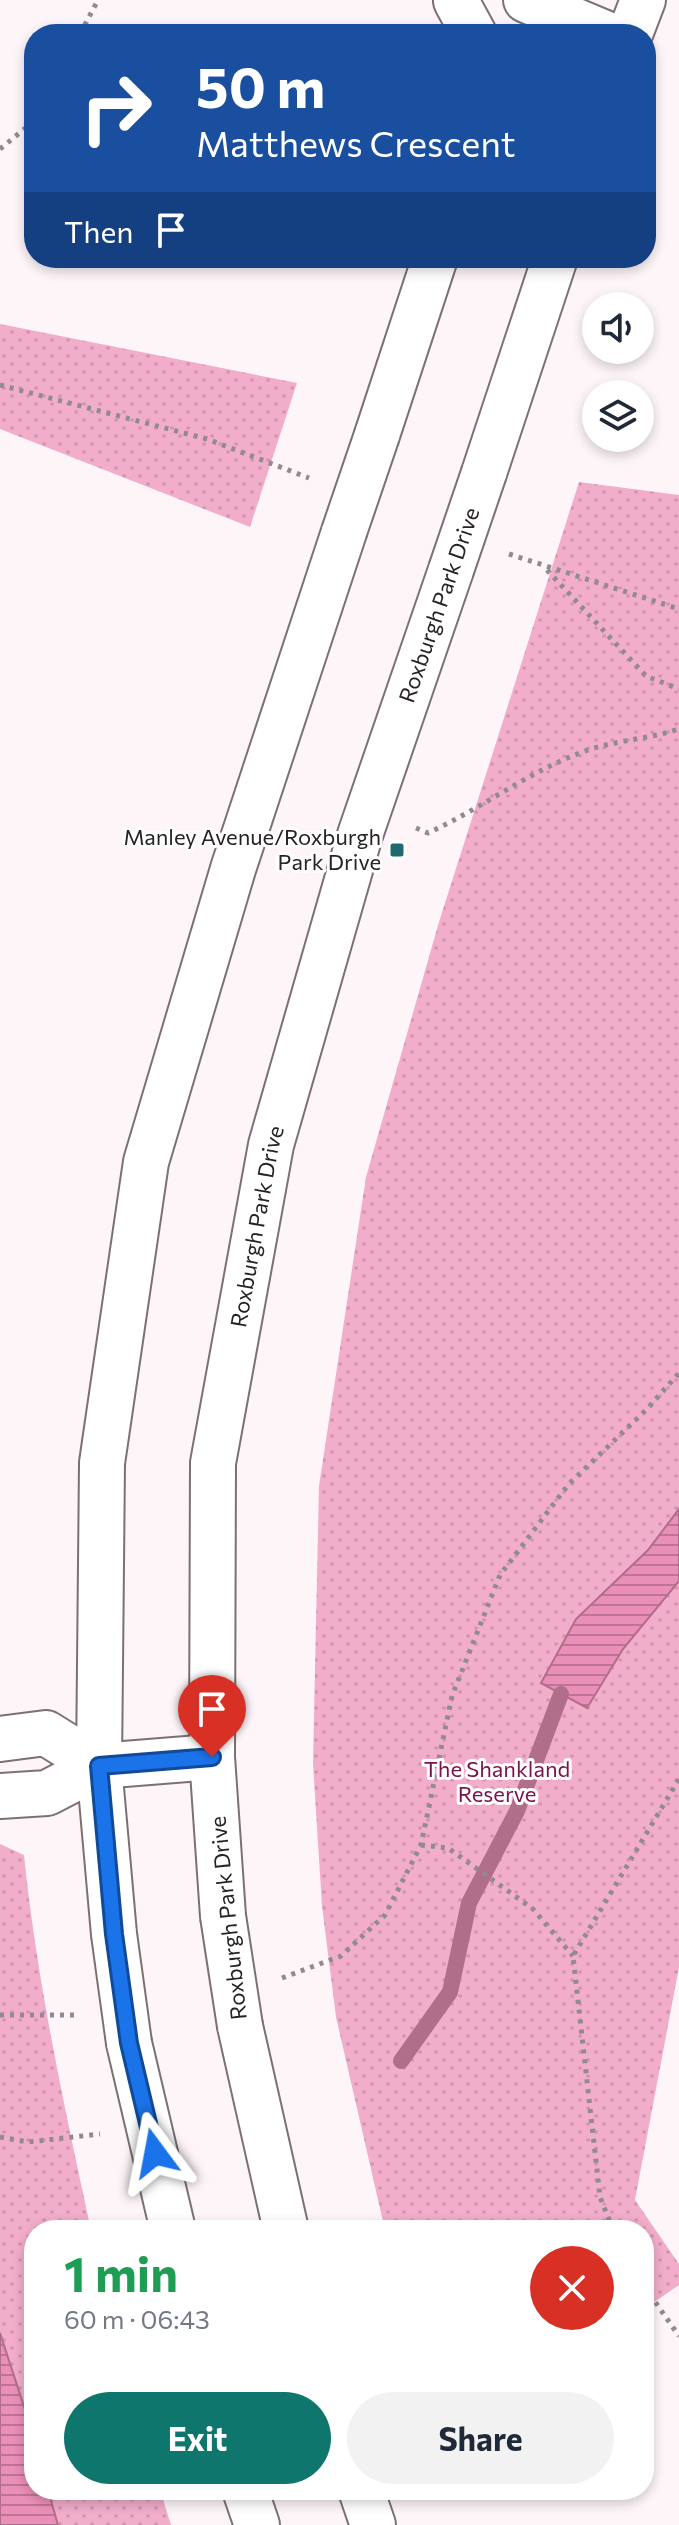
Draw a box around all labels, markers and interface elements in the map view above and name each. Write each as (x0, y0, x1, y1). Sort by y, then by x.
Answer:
text: 50 m (196, 51, 325, 120)
icon: right (64, 56, 168, 160)
text: Matthews Crescent (196, 120, 516, 164)
icon: arrive (149, 208, 193, 252)
text: Then (64, 212, 133, 249)
map controls (582, 292, 654, 452)
button: sound (582, 292, 654, 364)
button: layers (582, 380, 654, 452)
street label: Roxburgh Park Drive (392, 504, 485, 706)
place label: Manley Avenue/Roxburgh Park Drive (123, 823, 381, 875)
marker: Manley Avenue/Roxburgh Park Drive (388, 841, 406, 859)
street label: Roxburgh Park Drive (224, 1122, 289, 1329)
pin (178, 1675, 246, 1757)
icon: arrive (190, 1687, 234, 1731)
park label: The Shankland Reserve (424, 1755, 570, 1807)
street label: Roxburgh Park Drive (203, 1815, 252, 2021)
position arrow (113, 2111, 197, 2195)
text: 1 min (64, 2243, 178, 2302)
button: close (530, 2246, 614, 2330)
text: 60 m · 06:43 (64, 2303, 210, 2334)
button: Exit (64, 2392, 331, 2484)
button: Share (347, 2392, 614, 2484)

